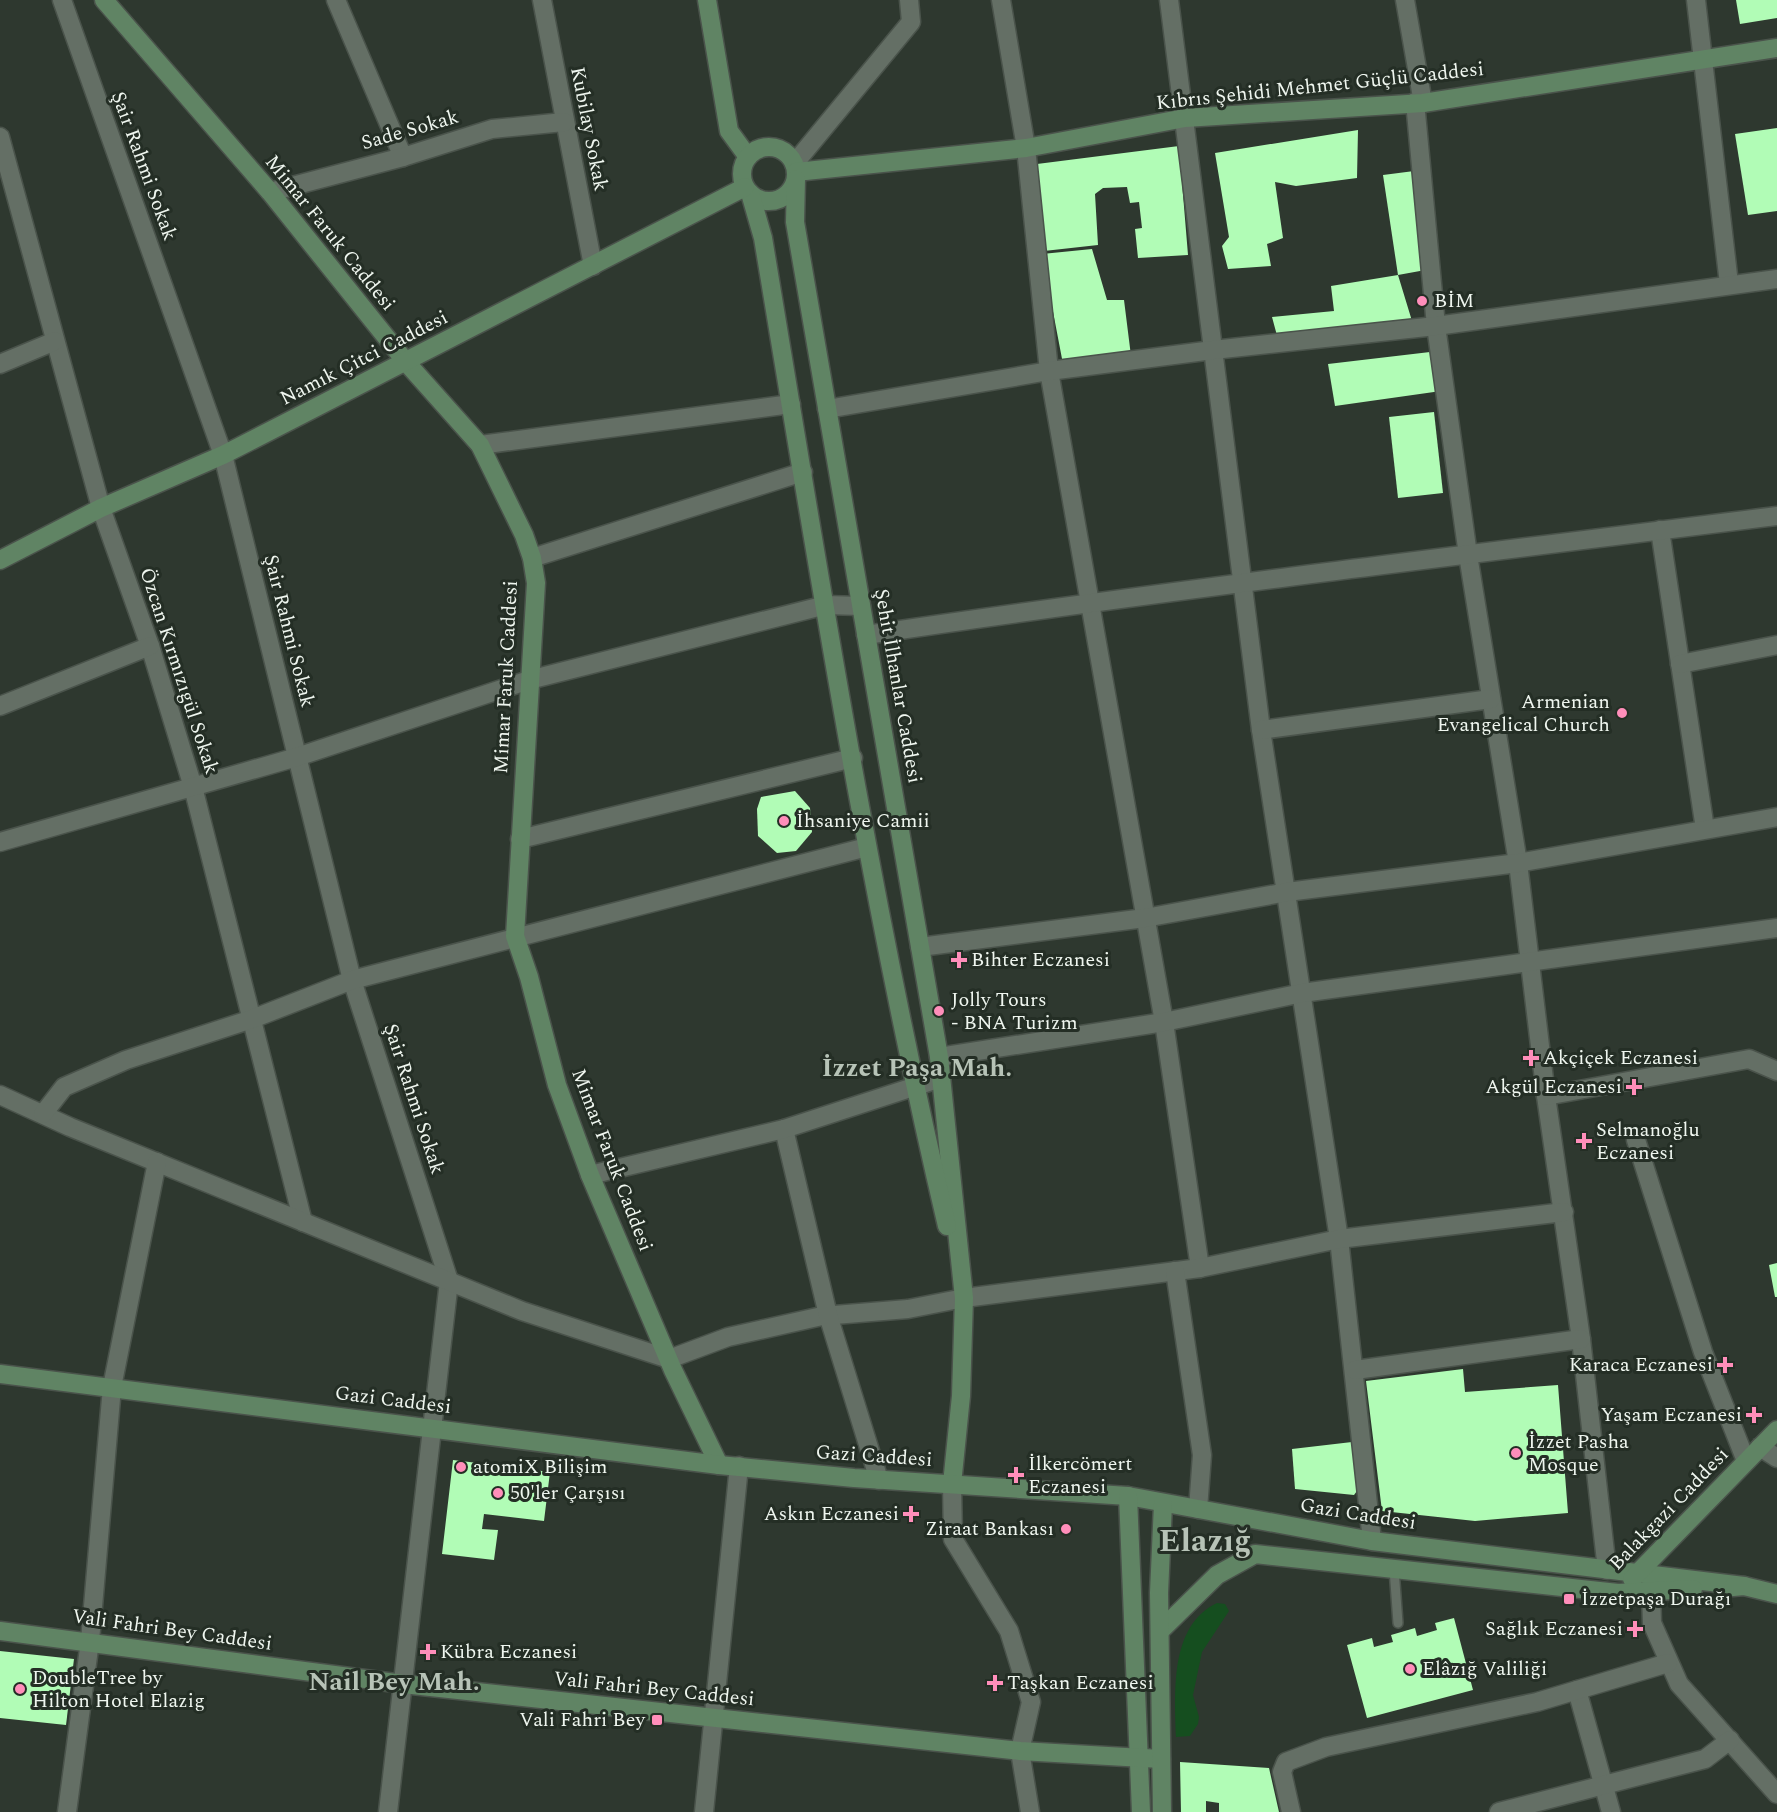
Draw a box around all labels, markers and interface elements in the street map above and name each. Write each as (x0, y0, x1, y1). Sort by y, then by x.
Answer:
street label: Kıbrıs Şehidi Mehmet Güçlü Caddesi (1155, 54, 1485, 118)
street label: Kubilay Sokak (562, 64, 616, 194)
street label: Şair Rahmi Sokak (103, 87, 185, 245)
street label: Sade Sokak (358, 102, 462, 158)
street label: Mimar Faruk Caddesi (257, 148, 403, 318)
place label: BİM (1434, 286, 1474, 316)
marker: BİM (1415, 294, 1429, 308)
street label: Namık Çitci Caddesi (275, 303, 453, 413)
street label: Şair Rahmi Sokak (256, 551, 322, 711)
street label: Özcan Kırmızıgül Sokak (131, 564, 227, 778)
street label: Mimar Faruk Caddesi (486, 580, 526, 774)
street label: Şehit İlhanlar Caddesi (866, 586, 930, 786)
place label: Armenian Evangelical Church (1437, 687, 1610, 740)
marker: Armenian Evangelical Church (1615, 706, 1629, 720)
place label: İhsaniye Camii (796, 806, 930, 836)
marker: İhsaniye Camii (777, 814, 791, 828)
place label: Bihter Eczanesi (971, 945, 1110, 975)
marker: Bihter Eczanesi (952, 953, 966, 967)
place label: Jolly Tours - BNA Turizm (951, 985, 1078, 1038)
marker: Jolly Tours - BNA Turizm (932, 1004, 946, 1018)
street label: Şair Rahmi Sokak (376, 1020, 452, 1178)
place label: Akçiçek Eczanesi (1543, 1043, 1698, 1073)
district label: İzzet Paşa Mah. (822, 1048, 1012, 1088)
marker: Akçiçek Eczanesi (1524, 1051, 1538, 1065)
street label: Mimar Faruk Caddesi (563, 1064, 661, 1256)
place label: Akgül Eczanesi (1485, 1072, 1622, 1102)
marker: Akgül Eczanesi (1627, 1080, 1641, 1094)
place label: Selmanoğlu Eczanesi (1596, 1115, 1700, 1168)
marker: Selmanoğlu Eczanesi (1577, 1134, 1591, 1148)
place label: Karaca Eczanesi (1569, 1350, 1713, 1380)
marker: Karaca Eczanesi (1718, 1358, 1732, 1372)
street label: Gazi Caddesi (333, 1378, 453, 1422)
place label: Yaşam Eczanesi (1600, 1400, 1742, 1430)
marker: Yaşam Eczanesi (1747, 1408, 1761, 1422)
place label: İzzet Pasha Mosque (1528, 1427, 1629, 1480)
street label: Gazi Caddesi (815, 1437, 933, 1475)
street label: Balakgazi Caddesi (1602, 1441, 1736, 1577)
marker: İzzet Pasha Mosque (1509, 1446, 1523, 1460)
place label: İlkercömert Eczanesi (1028, 1449, 1132, 1502)
place label: atomiX Bilişim (473, 1452, 607, 1482)
marker: atomiX Bilişim (454, 1460, 468, 1474)
marker: İlkercömert Eczanesi (1009, 1468, 1023, 1482)
place label: 50'ler Çarşısı (510, 1478, 626, 1508)
marker: 50'ler Çarşısı (491, 1486, 505, 1500)
street label: Gazi Caddesi (1298, 1490, 1418, 1538)
place label: Askın Eczanesi (764, 1499, 899, 1529)
marker: Askın Eczanesi (904, 1507, 918, 1521)
place label: Ziraat Bankası (925, 1514, 1054, 1544)
district label: Elazığ (1159, 1517, 1251, 1566)
marker: Ziraat Bankası (1059, 1522, 1073, 1536)
place label: İzzetpaşa Durağı (1581, 1584, 1731, 1614)
marker: İzzetpaşa Durağı (1562, 1592, 1576, 1606)
street label: Vali Fahri Bey Caddesi (70, 1601, 274, 1659)
place label: Sağlık Eczanesi (1485, 1614, 1623, 1644)
marker: Sağlık Eczanesi (1628, 1622, 1642, 1636)
place label: Kübra Eczanesi (440, 1637, 577, 1667)
marker: Kübra Eczanesi (421, 1645, 435, 1659)
place label: Elâzığ Valiliği (1422, 1654, 1547, 1684)
district label: Nail Bey Mah. (308, 1662, 480, 1702)
marker: Elâzığ Valiliği (1403, 1662, 1417, 1676)
place label: DoubleTree by Hilton Hotel Elazig (32, 1663, 205, 1716)
street label: Vali Fahri Bey Caddesi (552, 1664, 756, 1714)
place label: Taşkan Eczanesi (1007, 1668, 1154, 1698)
marker: Taşkan Eczanesi (988, 1676, 1002, 1690)
marker: DoubleTree by Hilton Hotel Elazig (13, 1682, 27, 1696)
place label: Vali Fahri Bey (519, 1705, 646, 1735)
marker: Vali Fahri Bey (650, 1713, 664, 1727)

